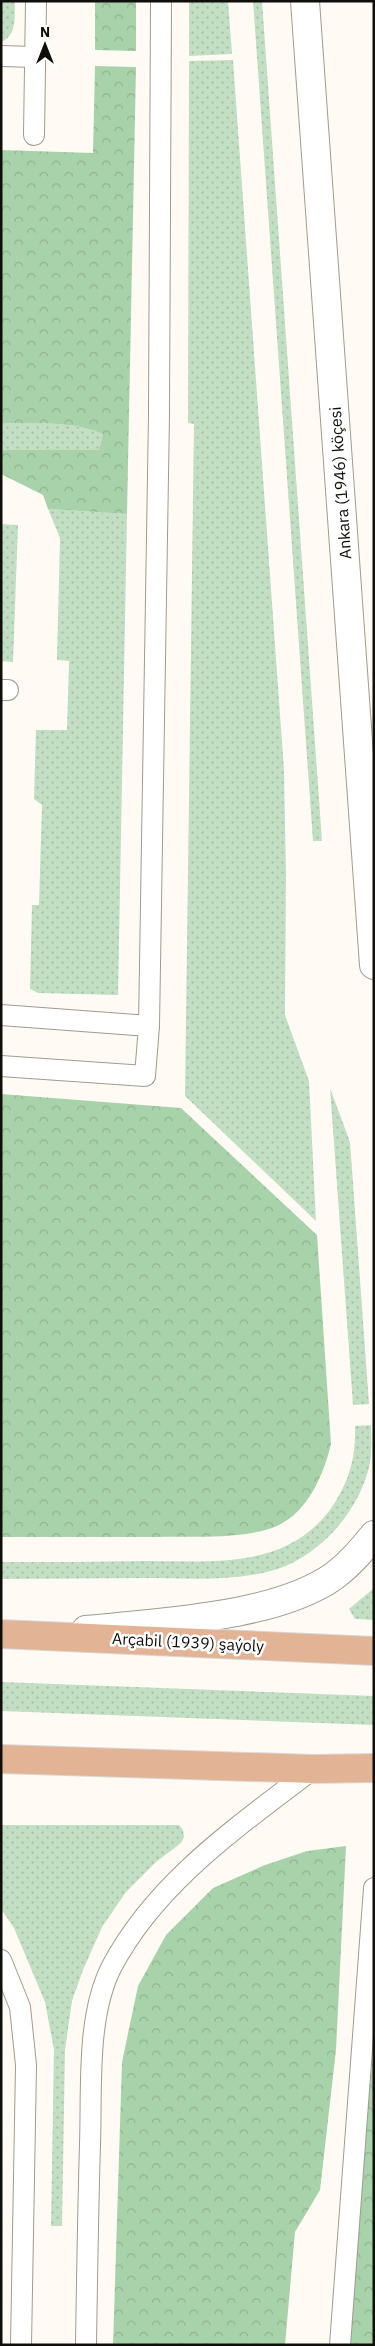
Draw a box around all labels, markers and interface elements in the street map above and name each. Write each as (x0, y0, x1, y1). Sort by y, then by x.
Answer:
north arrow (20, 20, 70, 70)
text: N (40, 23, 50, 41)
street label: Ankara (1946) köçesi (325, 406, 355, 560)
street label: Arçabil (1939) şaýoly (111, 1628, 265, 1656)

